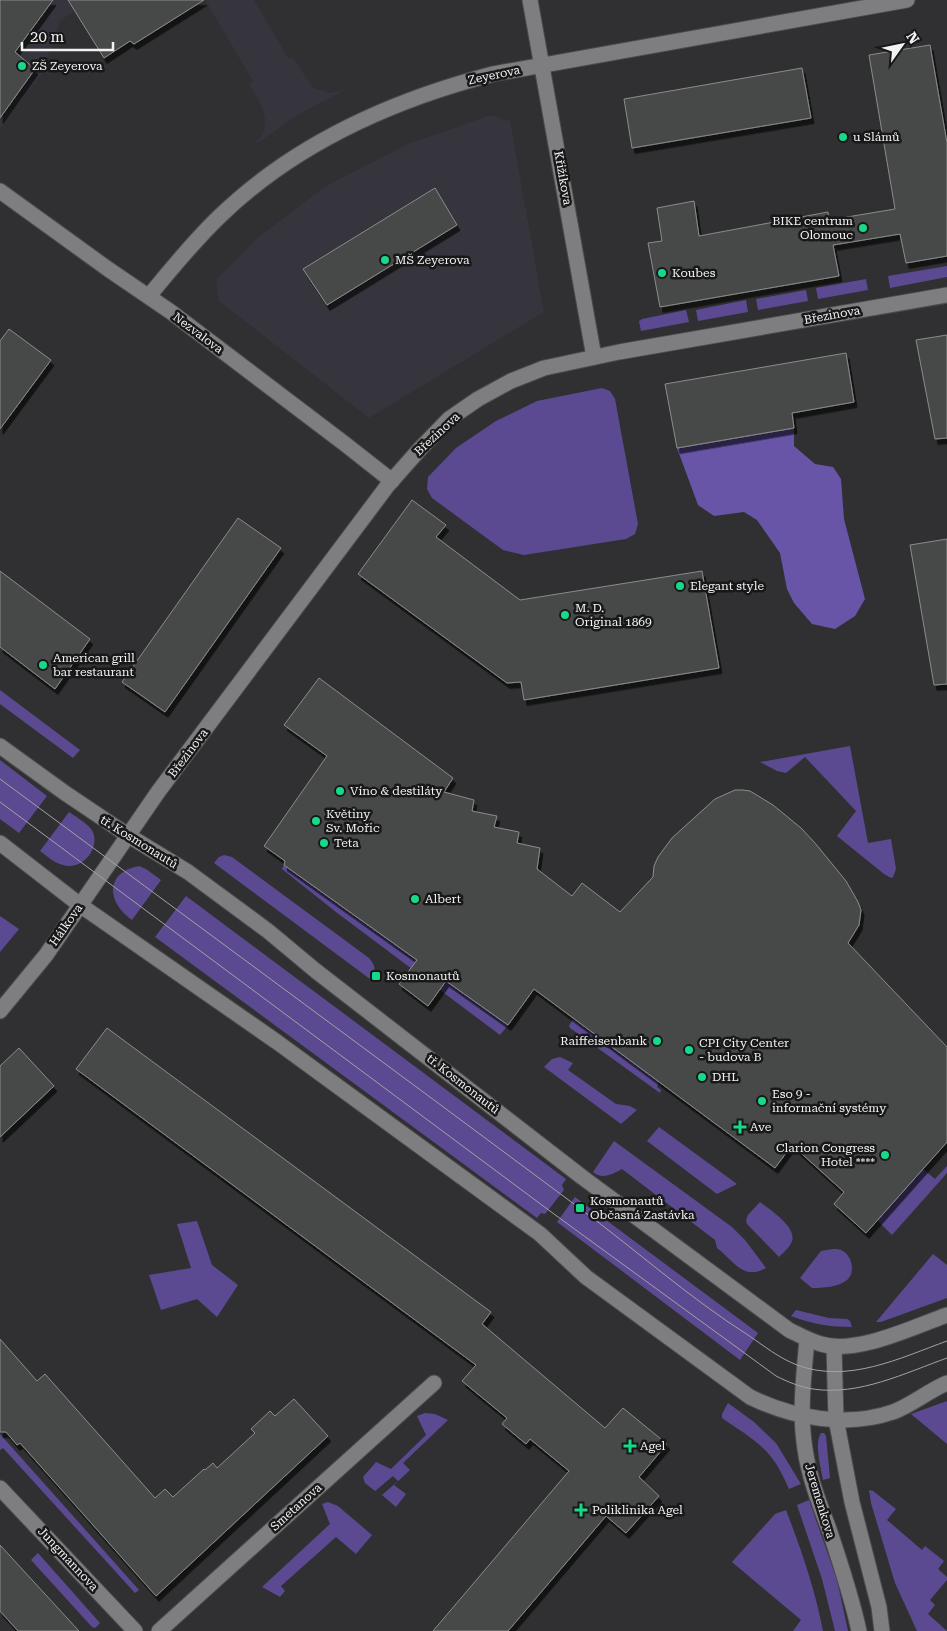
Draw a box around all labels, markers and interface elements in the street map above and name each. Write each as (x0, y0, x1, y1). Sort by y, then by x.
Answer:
scale bar (22, 20, 114, 52)
north arrow (877, 20, 927, 70)
text: 20 m (30, 28, 65, 46)
text: N (903, 29, 923, 47)
place label: ZŠ Zeyerova (32, 59, 103, 73)
marker: ZŠ Zeyerova (16, 60, 28, 72)
street label: Zeyerova (467, 63, 522, 87)
place label: u Slámů (853, 130, 900, 144)
marker: u Slámů (837, 131, 849, 143)
street label: Křižíkova (551, 150, 575, 207)
place label: BIKE centrum Olomouc (772, 214, 853, 242)
marker: BIKE centrum Olomouc (857, 222, 869, 234)
place label: MŠ Zeyerova (395, 253, 470, 267)
marker: MŠ Zeyerova (379, 254, 391, 266)
place label: Koubes (672, 266, 716, 280)
marker: Koubes (656, 267, 668, 279)
street label: Březinova (803, 303, 862, 327)
street label: Nezvalova (170, 310, 226, 357)
street label: Březinova (411, 409, 463, 459)
place label: Elegant style (690, 579, 764, 593)
marker: Elegant style (674, 580, 686, 592)
place label: M. D. Original 1869 (575, 601, 652, 629)
marker: M. D. Original 1869 (559, 609, 571, 621)
place label: American grill bar restaurant (53, 651, 135, 679)
marker: American grill bar restaurant (37, 659, 49, 671)
street label: Březinova (165, 726, 211, 780)
place label: Víno & destiláty (350, 784, 443, 798)
marker: Víno & destiláty (334, 785, 346, 797)
place label: Květiny Sv. Mořic (326, 807, 380, 835)
street label: tř. Kosmonautů (98, 813, 181, 872)
marker: Květiny Sv. Mořic (310, 815, 322, 827)
place label: Teta (334, 836, 359, 850)
marker: Teta (318, 837, 330, 849)
place label: Albert (425, 892, 462, 906)
marker: Albert (409, 893, 421, 905)
street label: Hálkova (47, 901, 86, 949)
place label: Kosmonautů (386, 969, 460, 983)
marker: Kosmonautů (370, 970, 382, 982)
place label: Raiffeisenbank (560, 1034, 647, 1048)
marker: Raiffeisenbank (651, 1035, 663, 1047)
place label: CPI City Center - budova B (699, 1036, 789, 1064)
marker: CPI City Center - budova B (683, 1044, 695, 1056)
street label: tř. Kosmonautů (424, 1051, 503, 1117)
place label: DHL (712, 1070, 739, 1084)
marker: DHL (696, 1071, 708, 1083)
place label: Eso 9 - informační systémy (772, 1087, 887, 1115)
marker: Eso 9 - informační systémy (756, 1095, 768, 1107)
place label: Ave (750, 1120, 772, 1134)
marker: Ave (734, 1121, 746, 1133)
place label: Clarion Congress Hotel **** (776, 1141, 875, 1169)
marker: Clarion Congress Hotel **** (879, 1149, 891, 1161)
place label: Kosmonautů Občasná Zastávka (590, 1194, 695, 1222)
marker: Kosmonautů Občasná Zastávka (574, 1202, 586, 1214)
place label: Agel (640, 1439, 665, 1453)
marker: Agel (624, 1440, 636, 1452)
street label: Jeremenkova (802, 1462, 838, 1540)
street label: Smetanova (268, 1480, 325, 1534)
marker: Poliklinika Agel (574, 1503, 588, 1517)
place label: Poliklinika Agel (592, 1503, 683, 1517)
street label: Jungmannova (35, 1524, 101, 1594)

